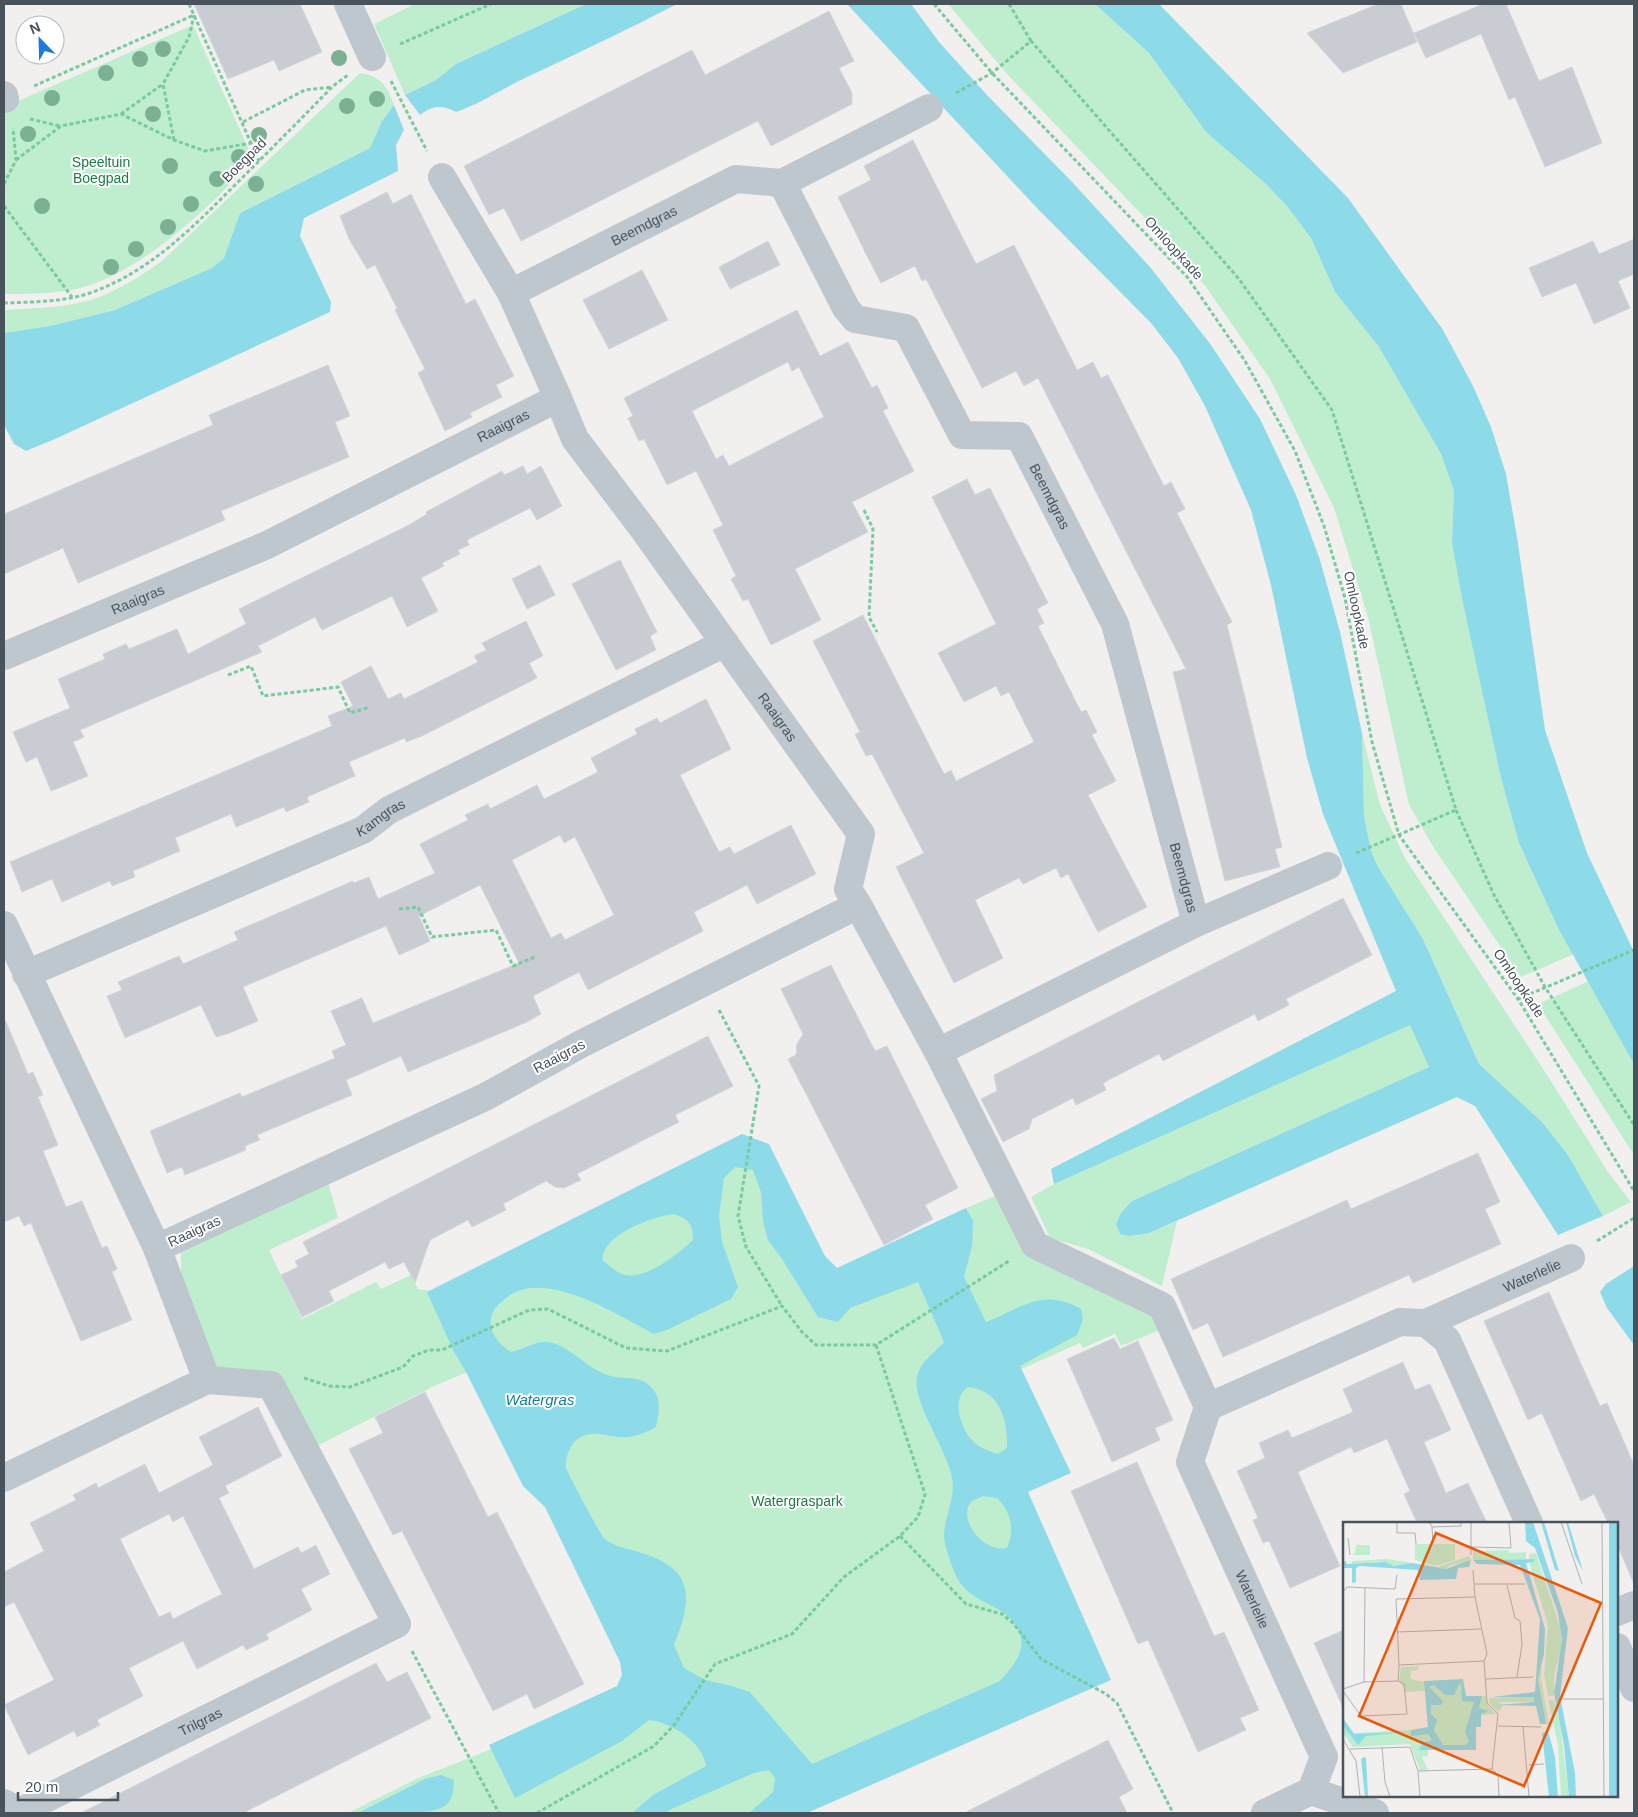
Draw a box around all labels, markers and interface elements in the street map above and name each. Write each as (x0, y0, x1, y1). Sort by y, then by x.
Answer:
north arrow (15, 15, 65, 65)
text: N (27, 19, 43, 37)
street label: Boegpad (219, 135, 269, 185)
park label: Speeltuin Boegpad (72, 154, 130, 186)
street label: Beemdgras (608, 202, 679, 249)
street label: Omloopkade (1141, 213, 1207, 283)
street label: Raaigras (474, 406, 532, 446)
street label: Beemdgras (1026, 461, 1073, 532)
street label: Omloopkade (1341, 570, 1373, 651)
street label: Raaigras (109, 581, 167, 618)
street label: Raaigras (755, 690, 800, 745)
street label: Kamgras (354, 795, 408, 840)
street label: Beemdgras (1167, 841, 1201, 914)
street label: Omloopkade (1490, 946, 1548, 1021)
street label: Raaigras (531, 1036, 587, 1076)
street label: Raaigras (165, 1212, 223, 1250)
street label: Waterlelie (1500, 1256, 1564, 1295)
water label: Watergras (506, 1391, 575, 1408)
park label: Watergraspark (751, 1493, 844, 1509)
inset map (1343, 1522, 1618, 1797)
street label: Waterlelie (1232, 1568, 1273, 1631)
street label: Trilgras (176, 1704, 225, 1739)
scale bar (18, 1770, 118, 1802)
text: 20 m (25, 1778, 58, 1795)

